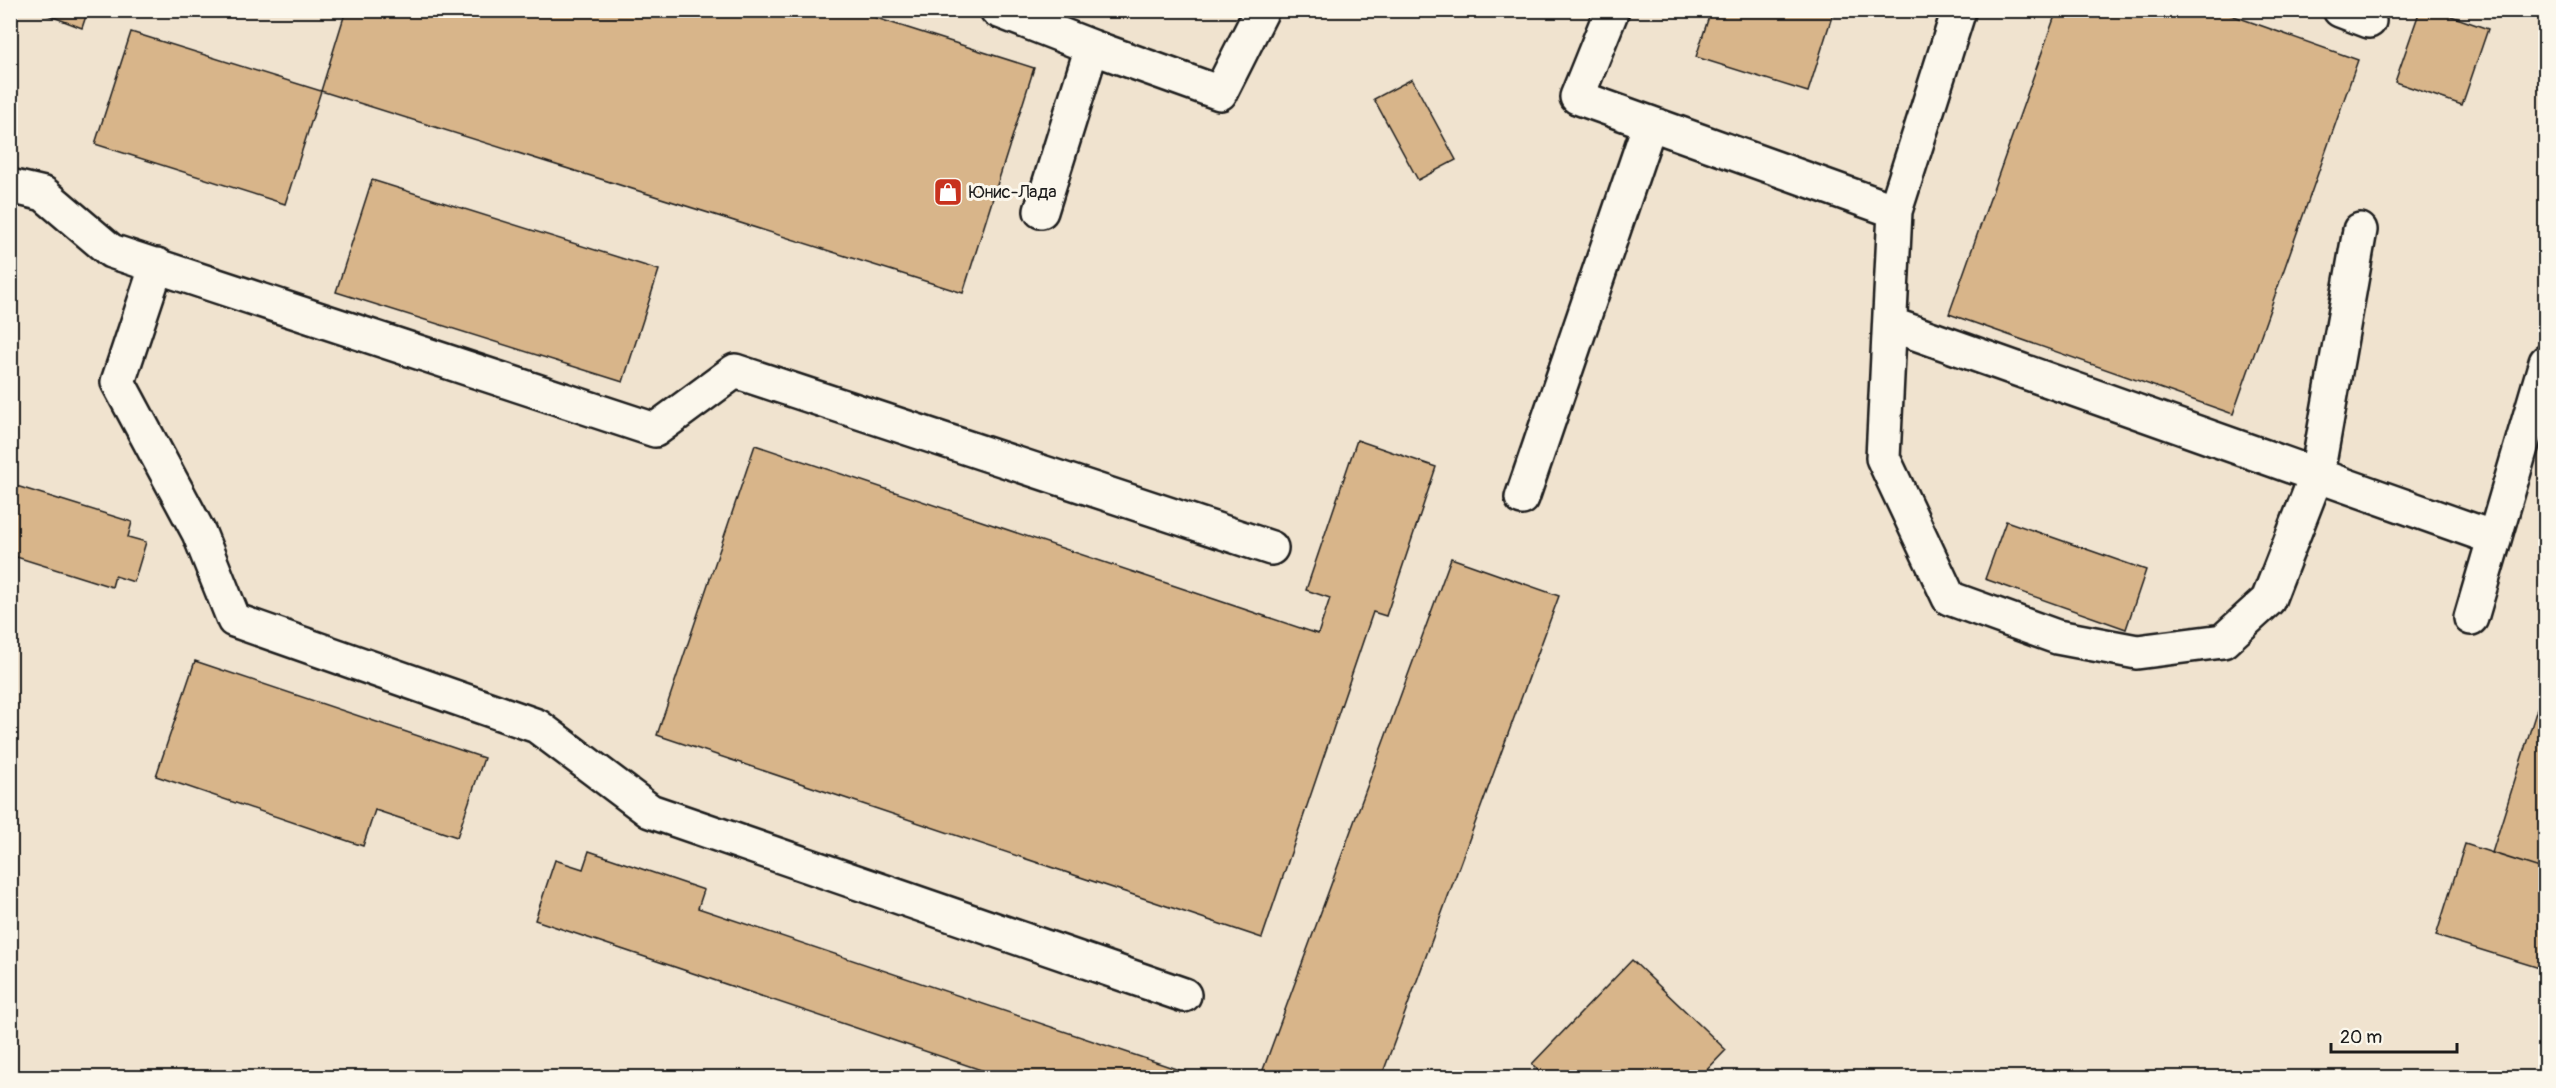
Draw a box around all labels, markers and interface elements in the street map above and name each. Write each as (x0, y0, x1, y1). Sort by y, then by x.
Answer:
shop icon: Юнис-Лада (932, 176, 964, 208)
place label: Юнис-Лада (969, 181, 1057, 204)
scale bar (2331, 1016, 2457, 1054)
text: 20 m (2340, 1026, 2382, 1049)

